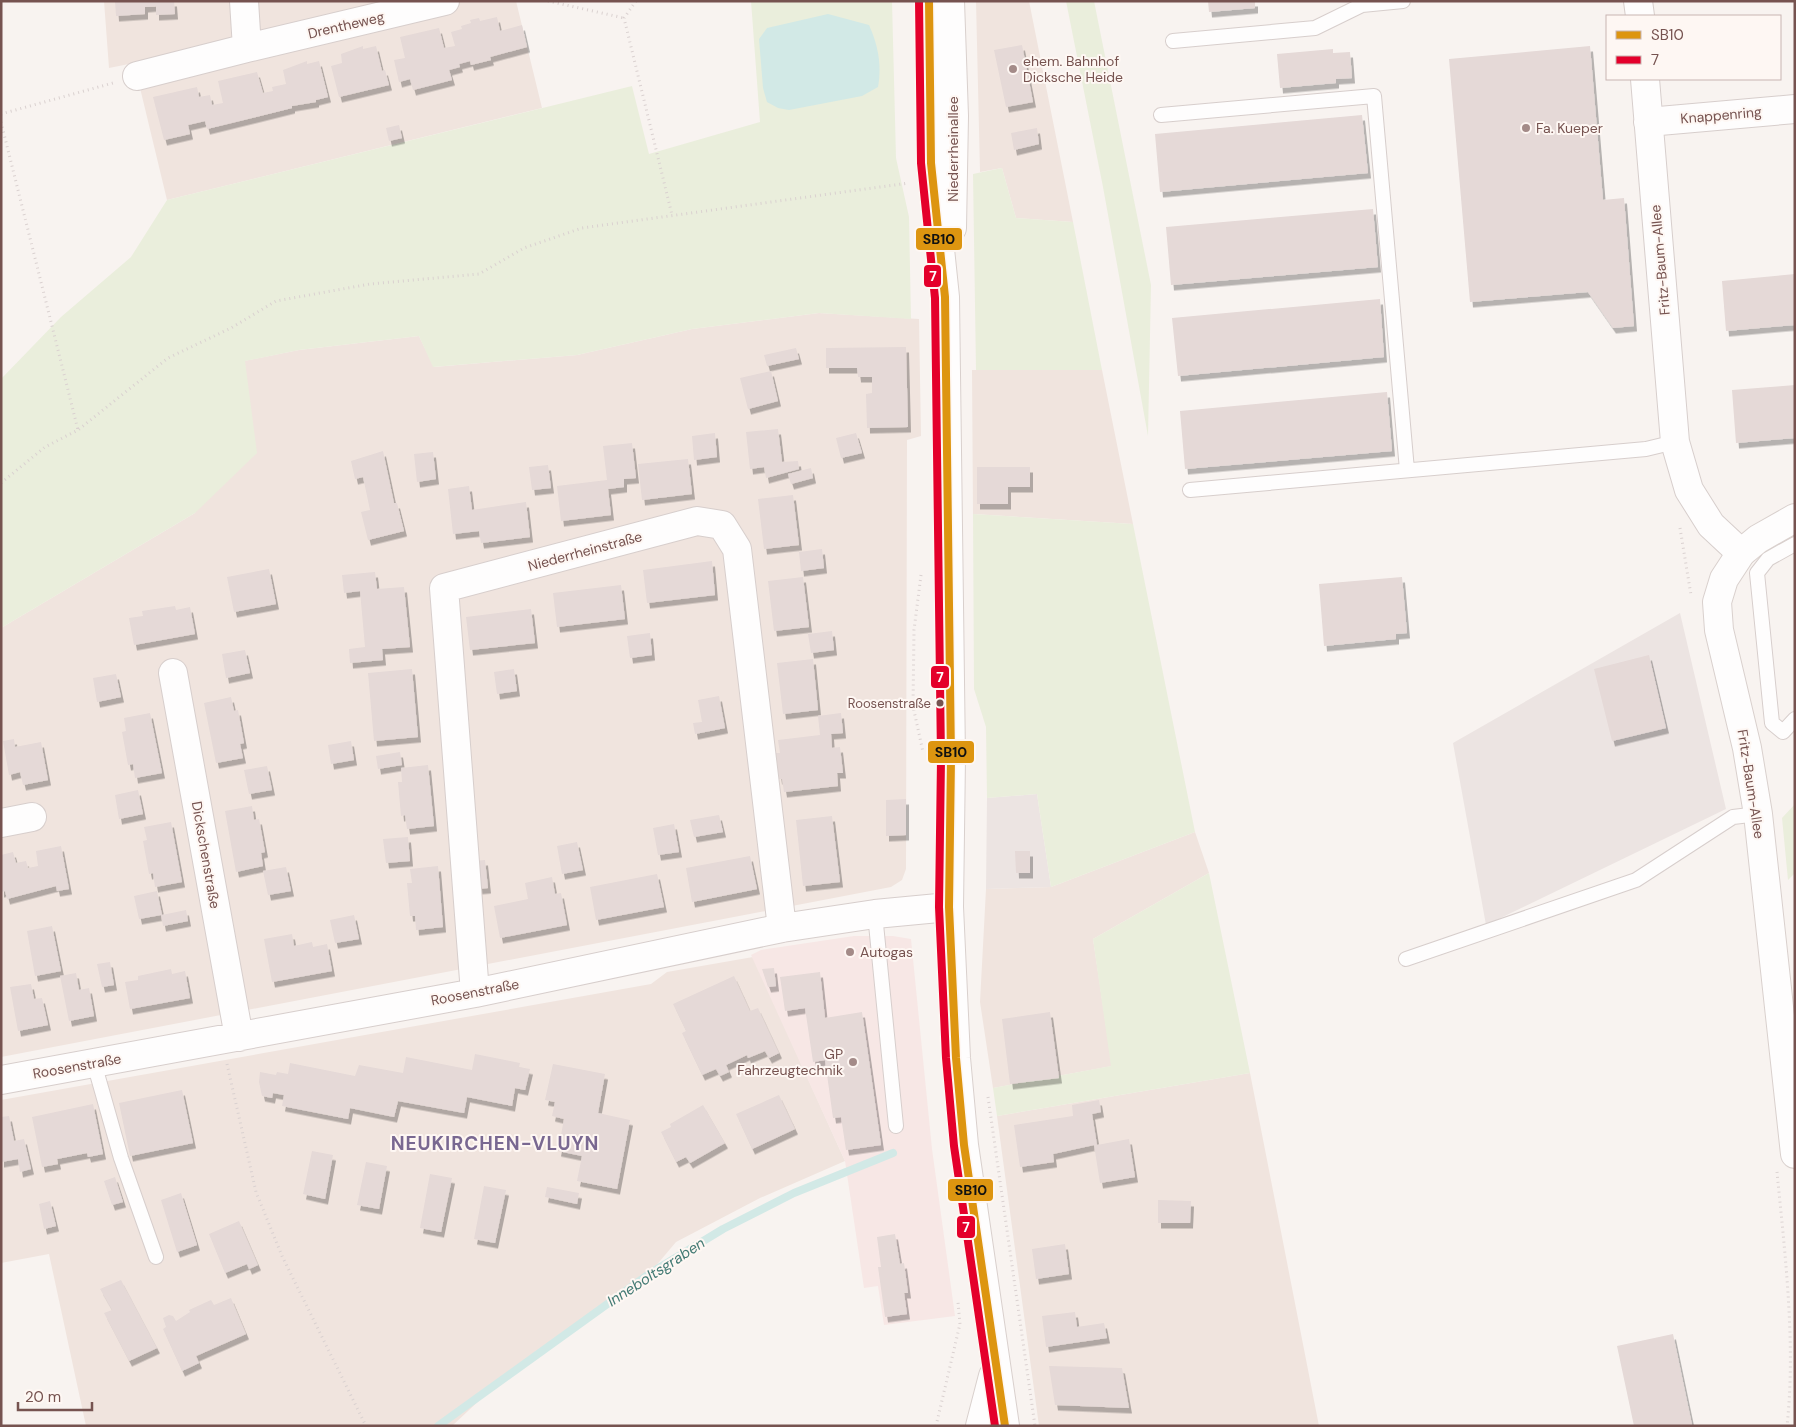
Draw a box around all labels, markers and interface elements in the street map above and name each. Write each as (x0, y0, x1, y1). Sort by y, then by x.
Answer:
street label: Drentheweg (306, 7, 386, 43)
legend (1606, 15, 1781, 80)
text: SB10 (1651, 25, 1684, 45)
text: 7 (1651, 50, 1659, 70)
place label: ehem. Bahnhof Dicksche Heide (1023, 52, 1123, 86)
marker: ehem. Bahnhof Dicksche Heide (1007, 63, 1019, 75)
street label: Niederrheinallee (944, 96, 962, 202)
street label: Knappenring (1680, 102, 1763, 128)
place label: Fa. Kueper (1536, 119, 1603, 137)
marker: Fa. Kueper (1520, 122, 1532, 134)
street label: Fritz-Baum-Allee (1646, 204, 1674, 316)
line badge: SB10 (915, 227, 963, 251)
text: SB10 (923, 230, 955, 248)
line badge: 7 (923, 264, 942, 288)
text: 7 (929, 267, 937, 285)
street label: Niederrheinstraße (526, 527, 644, 575)
line badge: 7 (930, 665, 950, 689)
text: 7 (936, 668, 944, 686)
place label: Roosenstraße (848, 695, 931, 712)
marker: Roosenstraße (935, 698, 945, 708)
street label: Fritz-Baum-Allee (1733, 728, 1769, 840)
line badge: SB10 (927, 740, 975, 764)
text: SB10 (935, 743, 967, 761)
street label: Dickschenstraße (188, 800, 224, 910)
place label: Autogas (860, 943, 913, 961)
marker: Autogas (844, 946, 856, 958)
street label: Roosenstraße (429, 975, 521, 1009)
place label: GP Fahrzeugtechnik (737, 1045, 843, 1079)
street label: Roosenstraße (31, 1049, 123, 1083)
marker: GP Fahrzeugtechnik (847, 1056, 859, 1068)
district label: NEUKIRCHEN-VLUYN (391, 1131, 599, 1156)
line badge: SB10 (947, 1178, 994, 1202)
text: SB10 (955, 1181, 987, 1199)
line badge: 7 (956, 1215, 976, 1239)
text: 7 (962, 1218, 970, 1236)
water label: Inneboltsgraben (603, 1233, 709, 1311)
scale bar (18, 1380, 91, 1412)
text: 20 m (25, 1387, 61, 1407)

